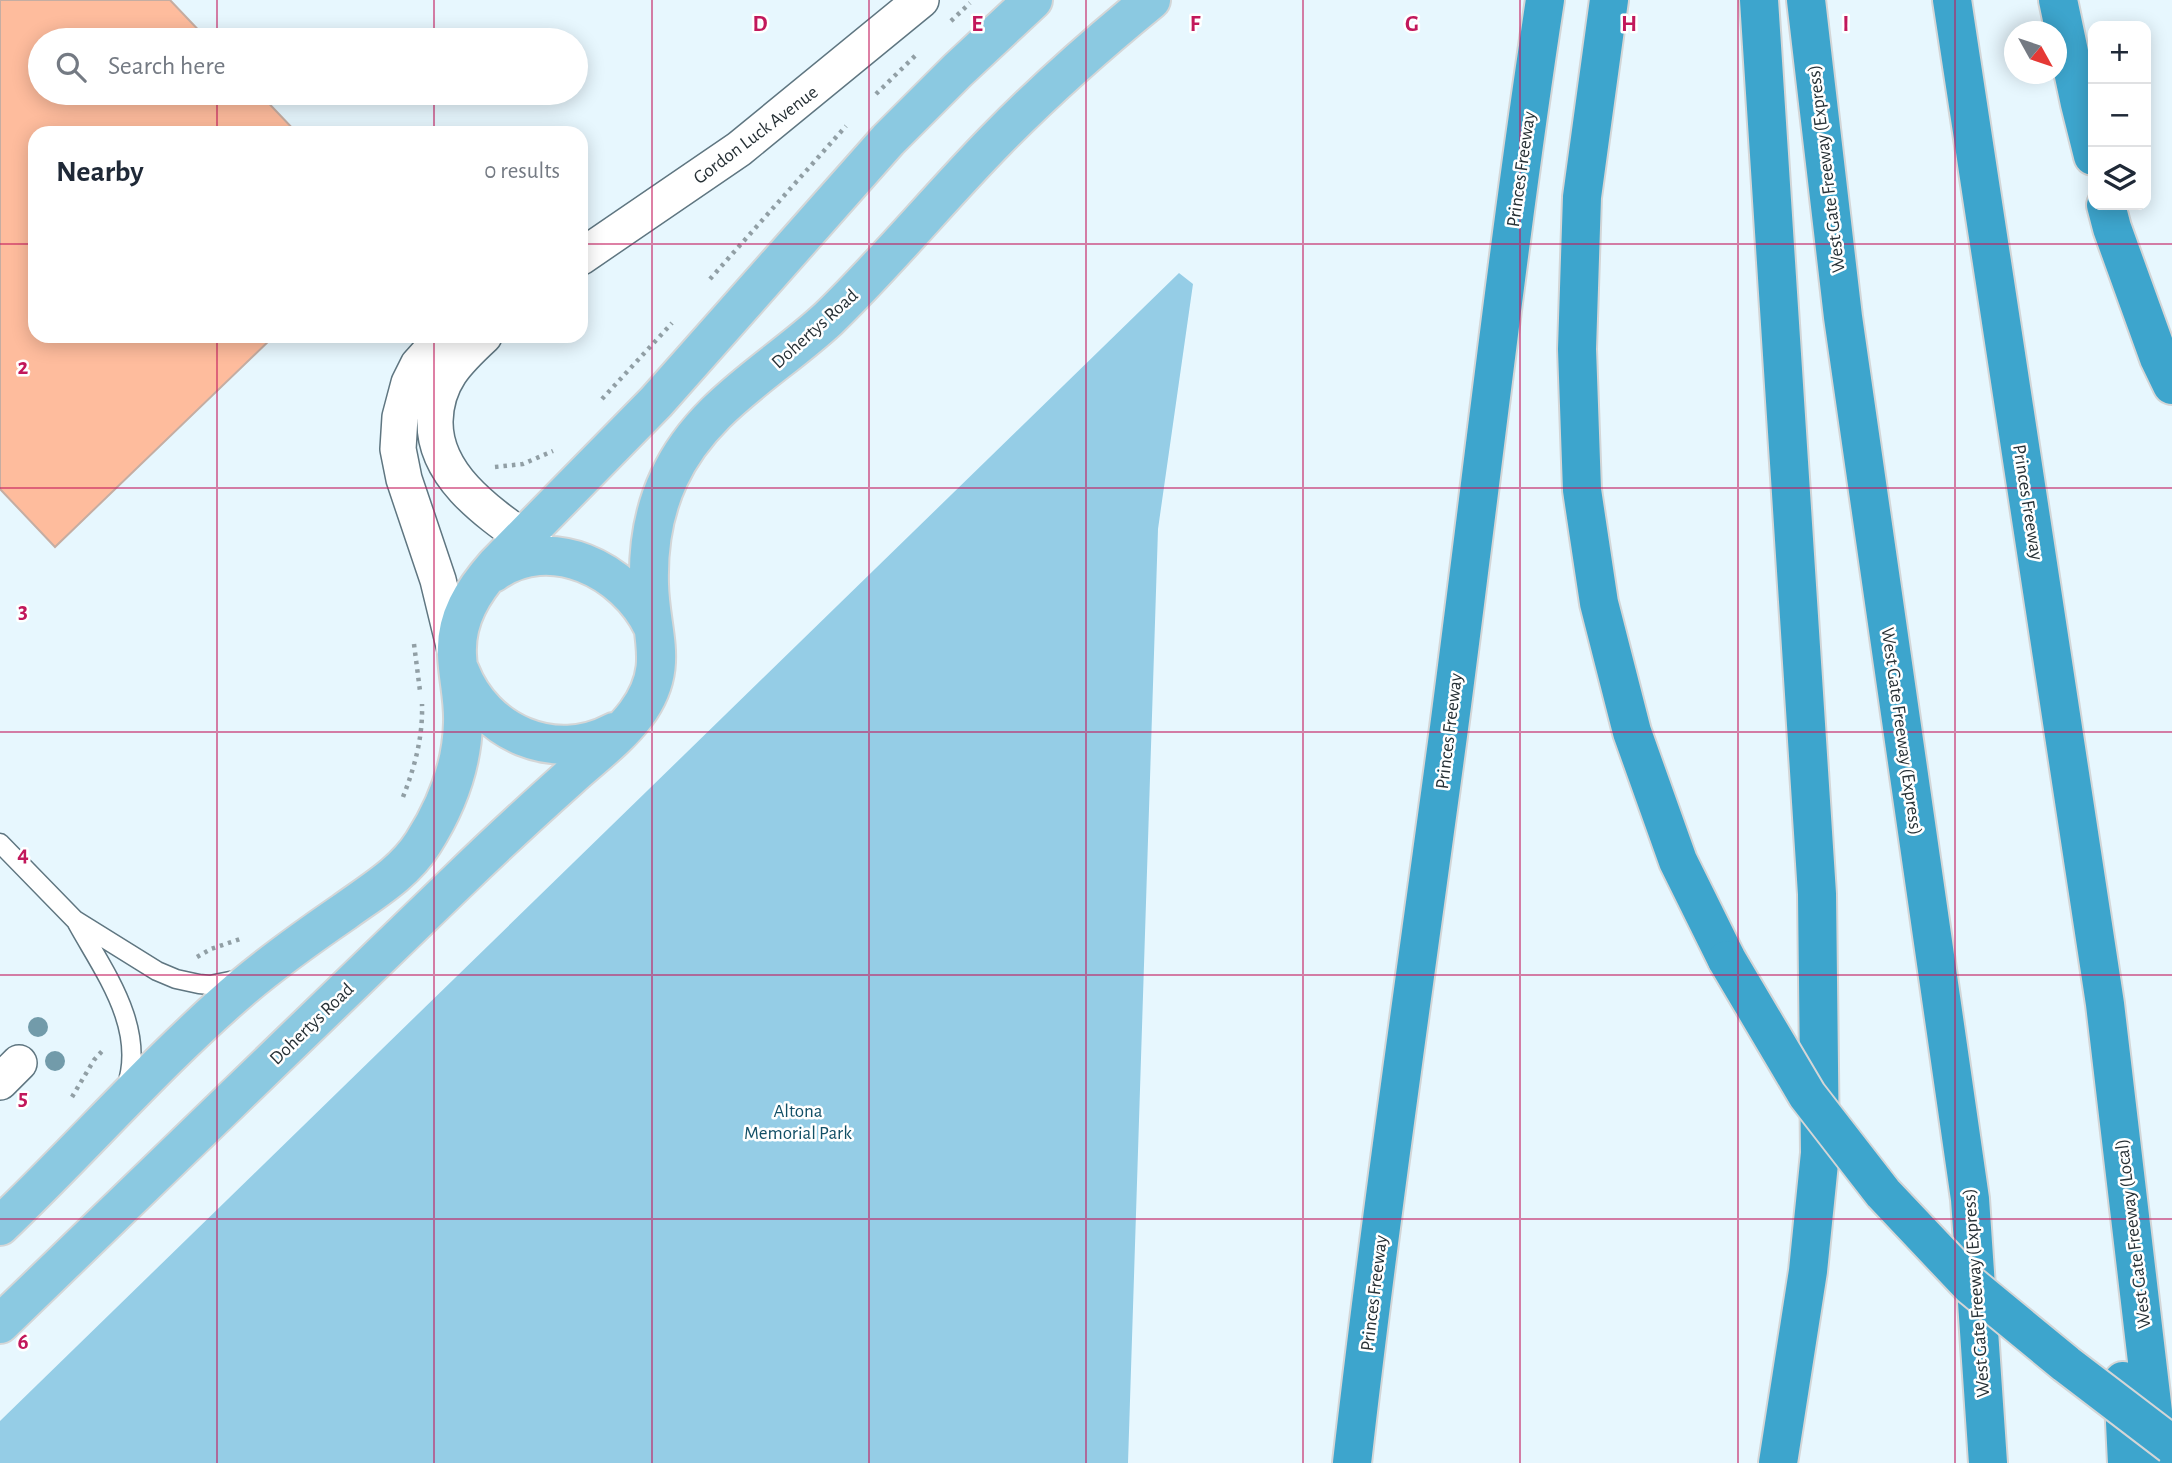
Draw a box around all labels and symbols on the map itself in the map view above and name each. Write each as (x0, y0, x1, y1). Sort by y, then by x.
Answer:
text: D (752, 13, 768, 36)
text: E (971, 13, 983, 36)
text: F (1190, 13, 1201, 36)
text: G (1405, 13, 1419, 36)
text: H (1621, 13, 1637, 36)
text: I (1843, 13, 1849, 36)
north arrow (2004, 21, 2067, 84)
street label: West Gate Freeway (Express) (1804, 64, 1849, 274)
street label: Gordon Luck Avenue (690, 82, 822, 188)
street label: Princes Freeway (1504, 110, 1539, 228)
street label: Dohertys Road (768, 286, 862, 372)
text: 2 (18, 356, 29, 379)
street label: Princes Freeway (2009, 443, 2046, 561)
text: 3 (18, 600, 28, 623)
street label: West Gate Freeway (Express) (1878, 626, 1925, 836)
street label: Princes Freeway (1433, 672, 1466, 790)
text: 4 (17, 843, 29, 866)
street label: Dohertys Road (266, 979, 358, 1069)
text: 5 (18, 1087, 28, 1110)
park label: Altona Memorial Park (744, 1102, 852, 1143)
street label: West Gate Freeway (Local) (2112, 1138, 2155, 1330)
street label: West Gate Freeway (Express) (1960, 1188, 1993, 1398)
street label: Princes Freeway (1358, 1234, 1391, 1352)
text: 6 (17, 1331, 29, 1354)

